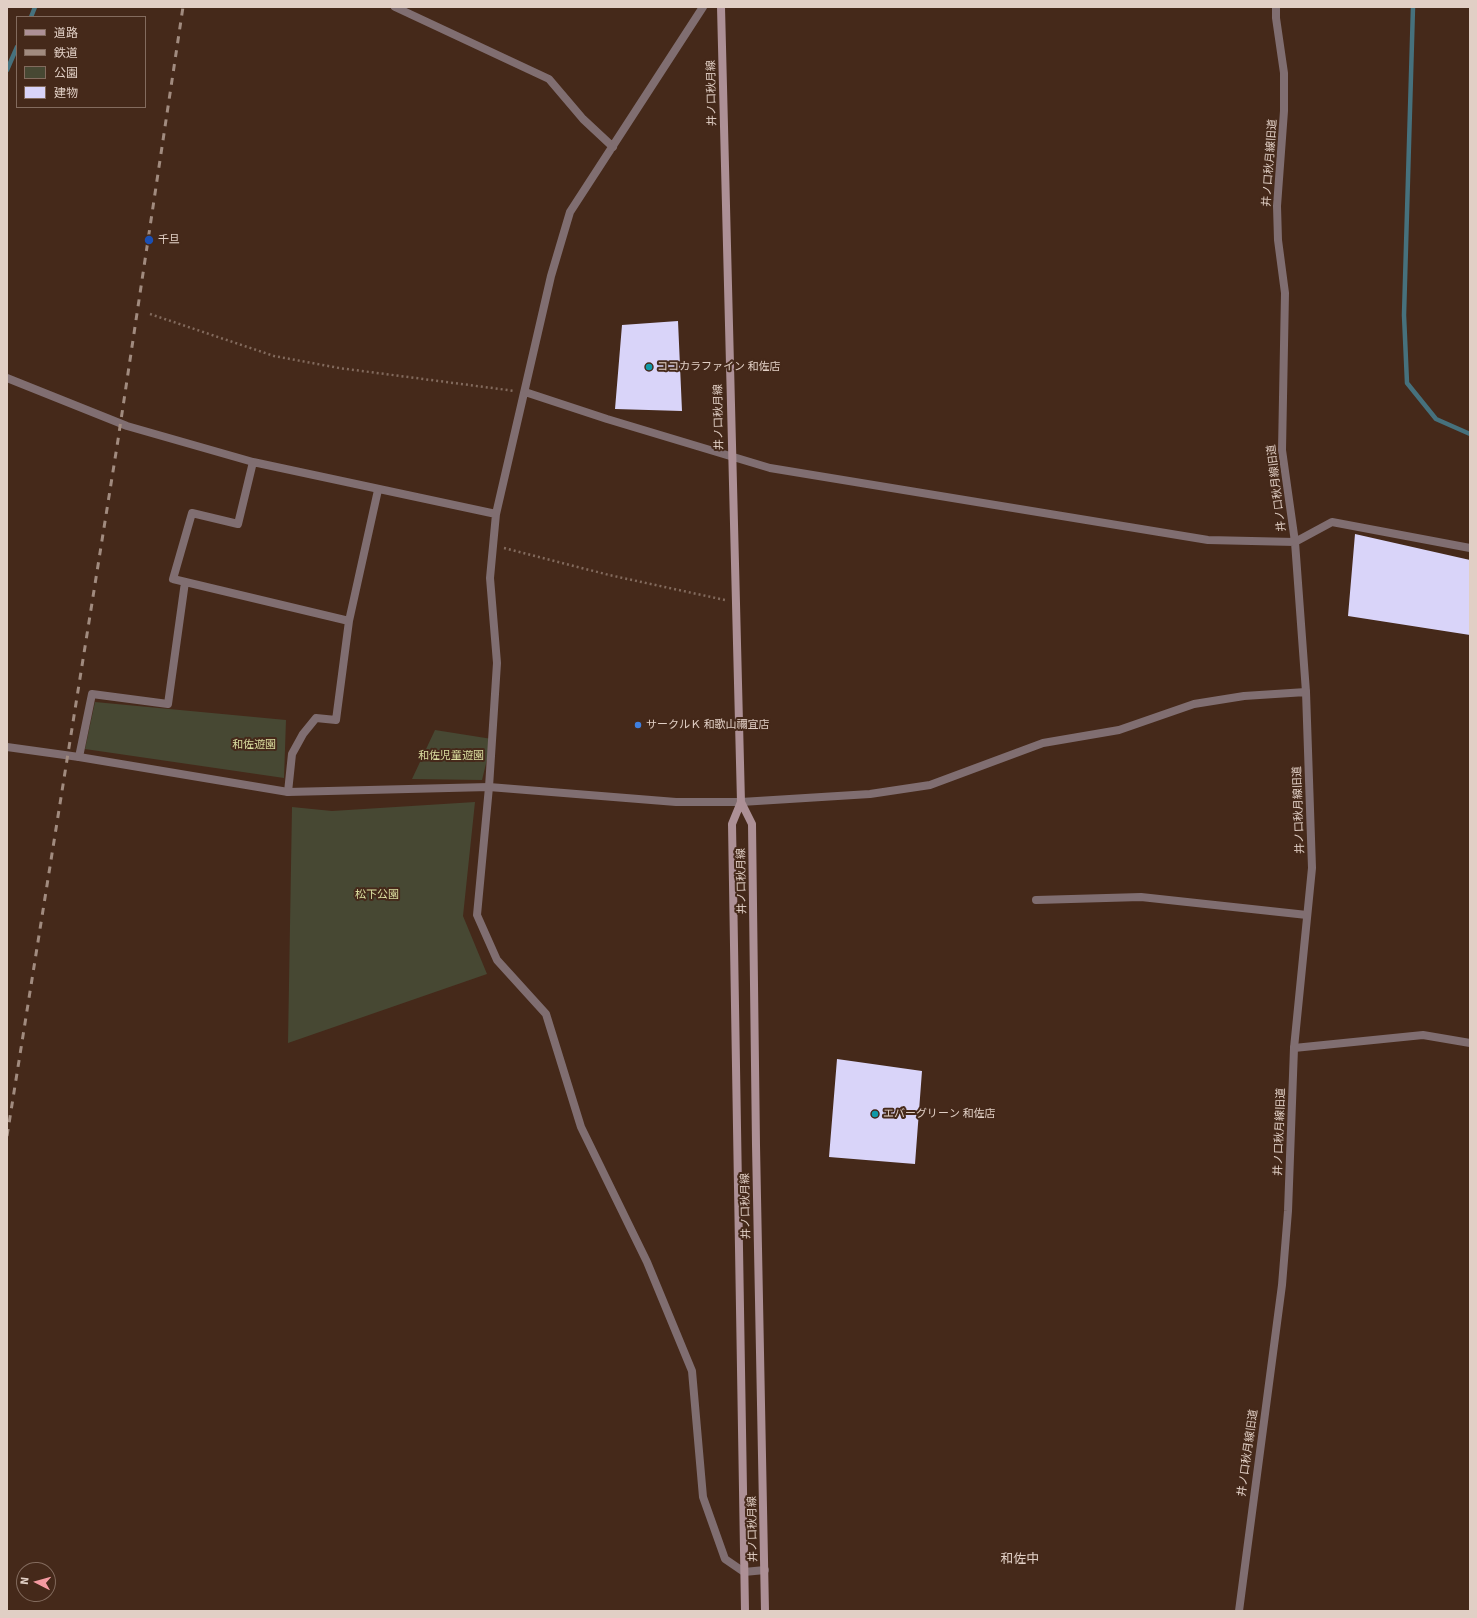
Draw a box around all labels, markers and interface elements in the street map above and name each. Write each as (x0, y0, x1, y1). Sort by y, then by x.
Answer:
legend (16, 16, 146, 108)
text: 道路 (54, 26, 78, 41)
text: 鉄道 (54, 46, 78, 61)
street label: 井ノ口秋月線 (705, 60, 719, 126)
text: 公園 (54, 66, 78, 81)
text: 建物 (54, 86, 78, 101)
street label: 井ノ口秋月線旧道 (1260, 119, 1280, 207)
place label: 千旦 (158, 233, 180, 247)
marker: 千旦 (143, 234, 155, 246)
place label: ココカラファイン 和佐店 (657, 360, 780, 374)
marker: ココカラファイン 和佐店 (644, 362, 654, 372)
street label: 井ノ口秋月線 (712, 384, 726, 450)
street label: 井ノ口秋月線旧道 (1265, 444, 1289, 532)
place label: サークルＫ 和歌山禰宜店 (646, 718, 769, 732)
marker: サークルＫ 和歌山禰宜店 (633, 720, 643, 730)
park label: 和佐遊園 (232, 738, 276, 752)
park label: 和佐児童遊園 (418, 749, 484, 763)
street label: 井ノ口秋月線旧道 (1291, 766, 1307, 854)
street label: 井ノ口秋月線 (735, 848, 749, 914)
park label: 松下公園 (355, 888, 399, 902)
street label: 井ノ口秋月線旧道 (1272, 1088, 1288, 1176)
place label: エバーグリーン 和佐店 (883, 1107, 995, 1121)
marker: エバーグリーン 和佐店 (870, 1109, 880, 1119)
street label: 井ノ口秋月線 (739, 1173, 753, 1239)
street label: 井ノ口秋月線旧道 (1235, 1409, 1261, 1497)
street label: 井ノ口秋月線 (746, 1496, 760, 1562)
district label: 和佐中 (1001, 1552, 1039, 1568)
north arrow (16, 1562, 56, 1602)
text: N (18, 1576, 31, 1585)

